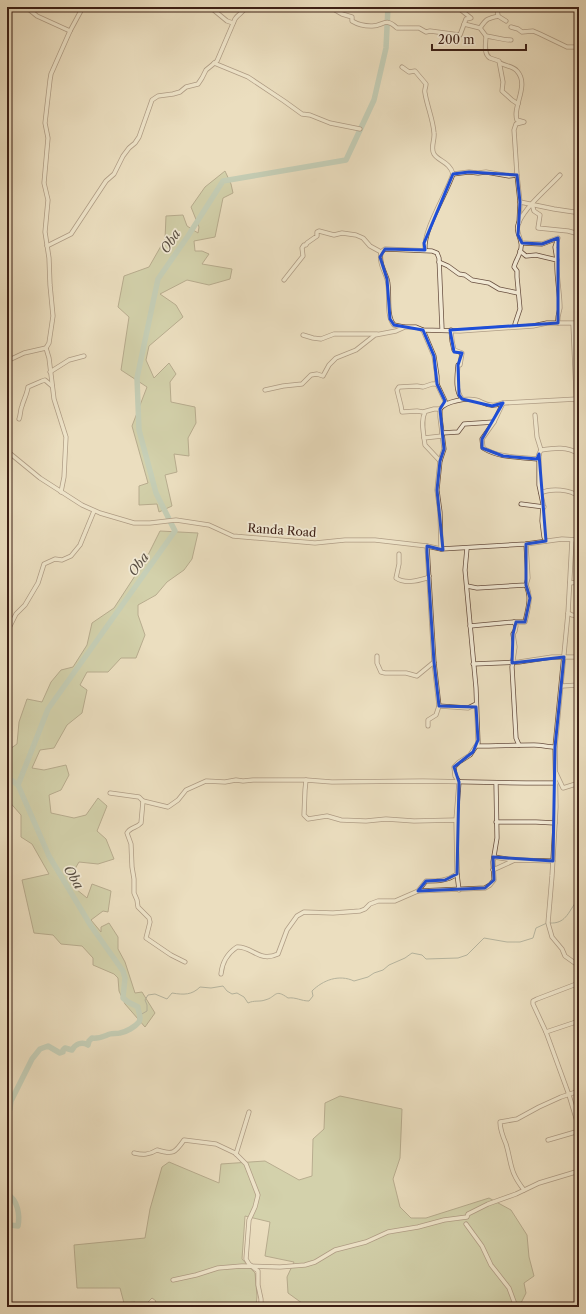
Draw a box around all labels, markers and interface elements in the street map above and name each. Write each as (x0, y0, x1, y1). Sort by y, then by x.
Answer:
scale bar (432, 26, 526, 52)
text: 200 m (438, 32, 475, 47)
water label: Oba (156, 226, 184, 256)
street label: Randa Road (247, 520, 318, 540)
water label: Oba (124, 549, 152, 579)
water label: Oba (61, 862, 87, 892)

